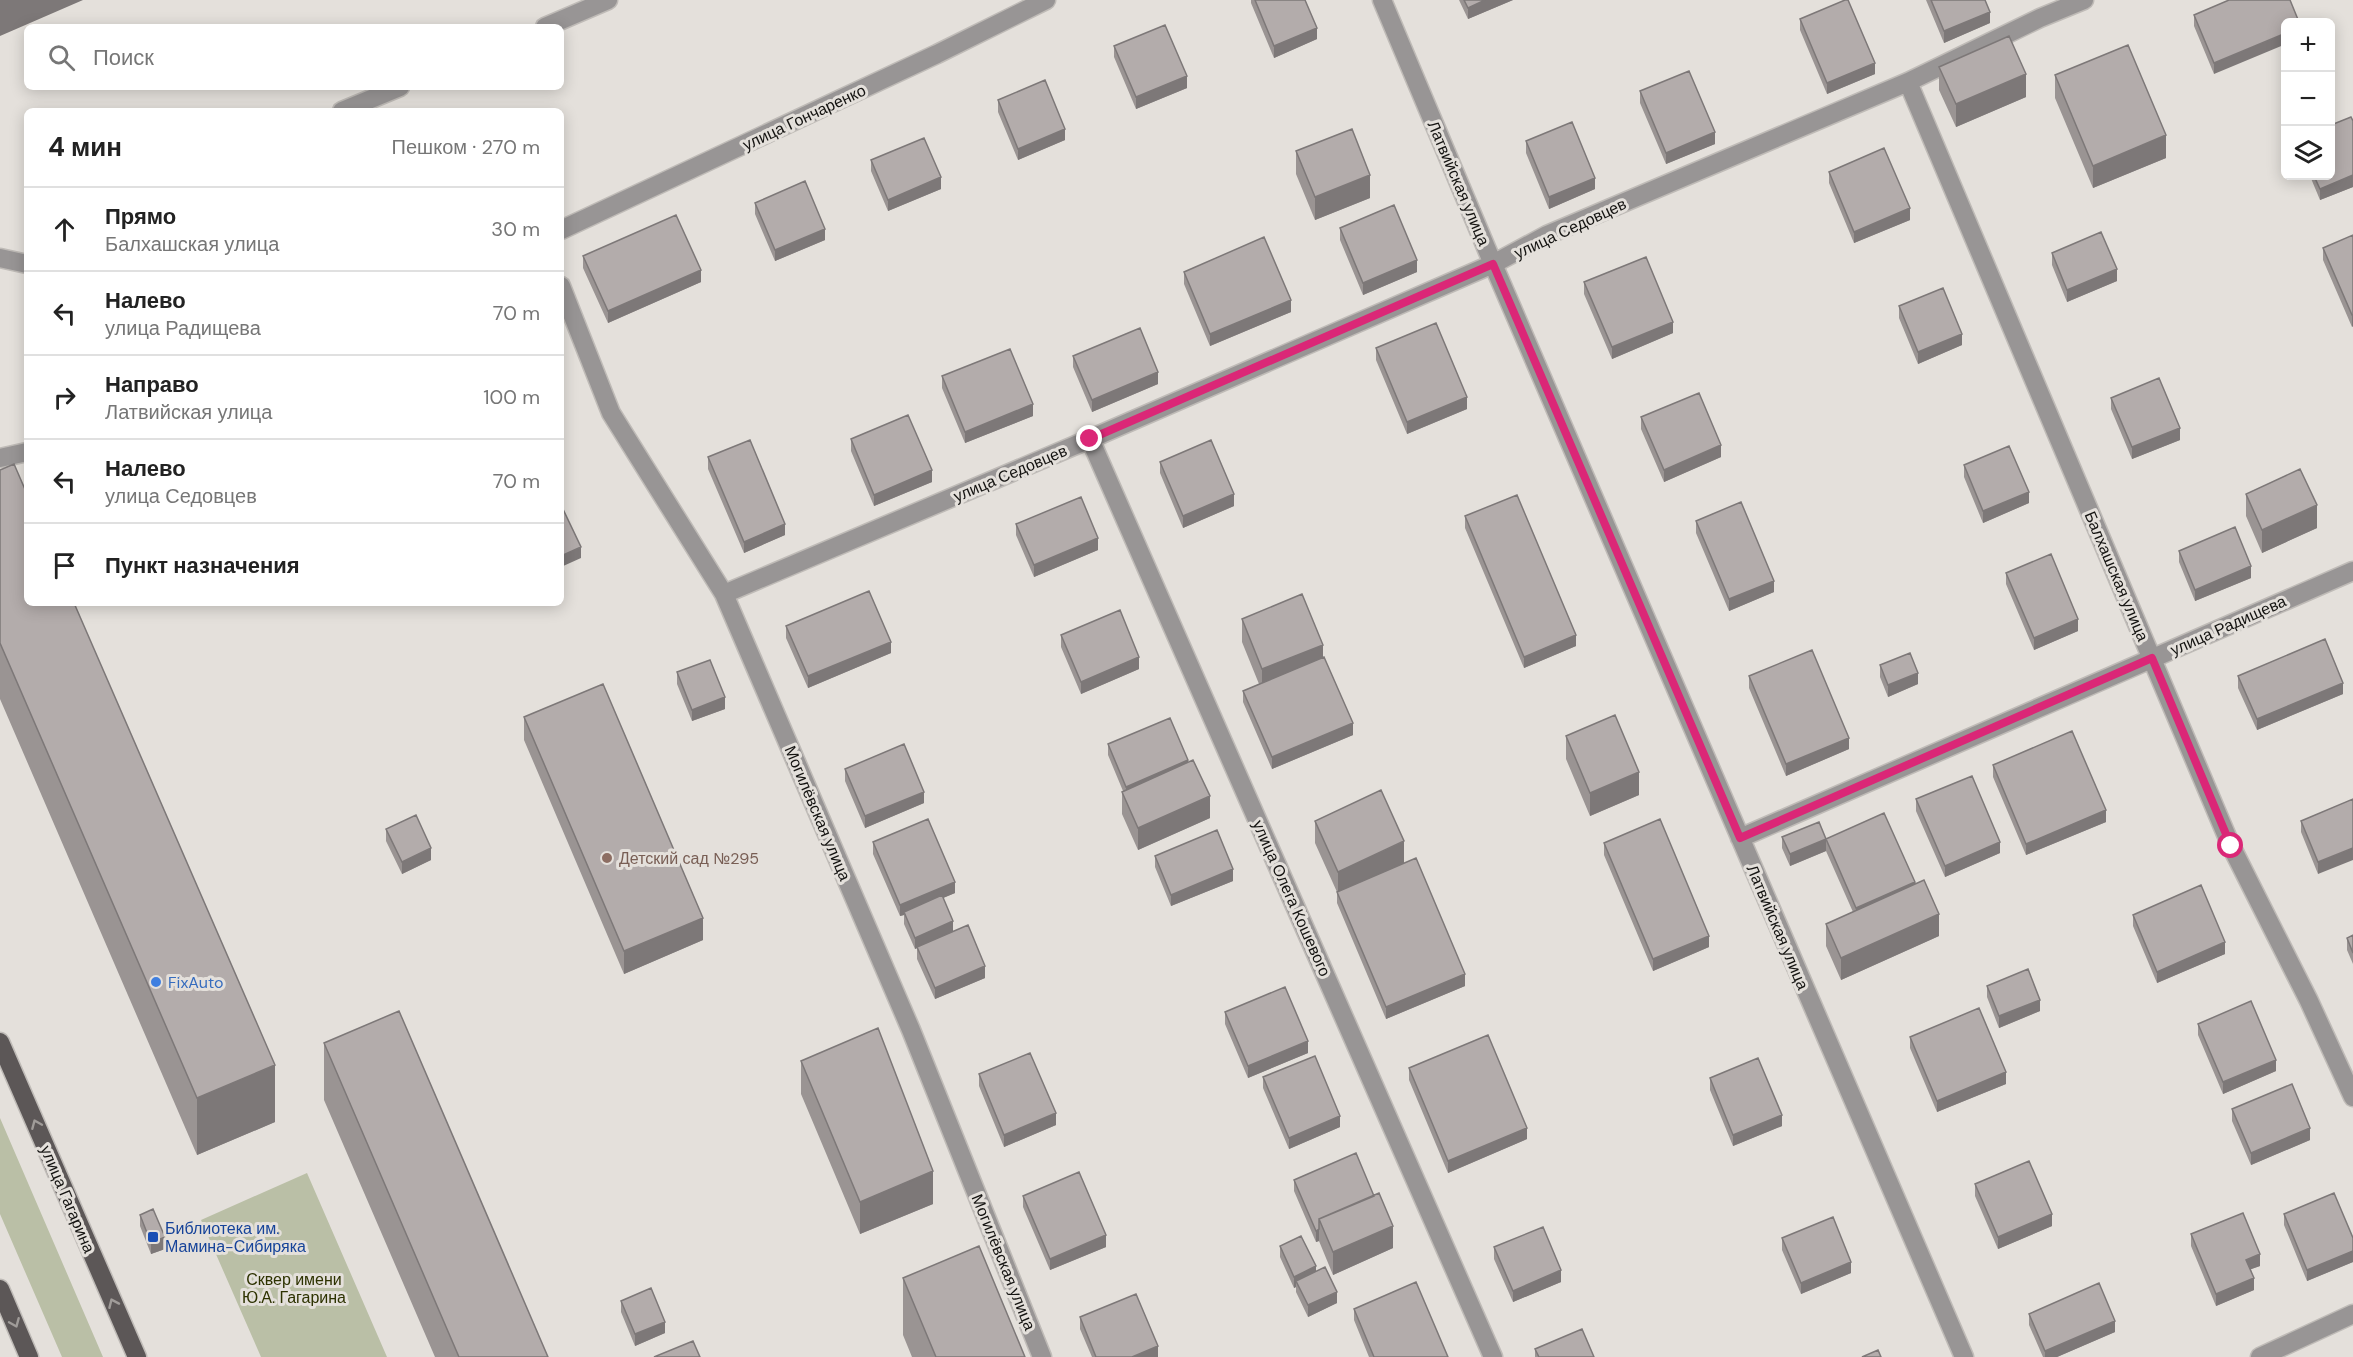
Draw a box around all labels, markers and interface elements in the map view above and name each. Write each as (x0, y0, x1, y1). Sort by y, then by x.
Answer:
map controls (2281, 18, 2335, 180)
button: + (2281, 18, 2335, 72)
search box (24, 24, 564, 90)
icon: search (45, 41, 78, 74)
text: Поиск (93, 43, 154, 72)
button: − (2281, 72, 2335, 126)
street label: улица Гончаренко (739, 80, 869, 155)
street label: Латвийская улица (1423, 117, 1494, 249)
button: layers (2281, 126, 2335, 180)
text: 4 мин (48, 130, 122, 164)
text: Пешком · 270 m (392, 134, 540, 160)
street label: улица Седовцев (1511, 193, 1630, 264)
text: Прямо (105, 202, 176, 231)
icon: ahead (48, 213, 81, 246)
text: 30 m (491, 216, 540, 242)
text: Балхашская улица (105, 231, 279, 257)
text: Налево (105, 286, 186, 315)
icon: left (48, 297, 81, 330)
text: 70 m (493, 300, 540, 326)
text: улица Радищева (105, 315, 261, 341)
text: Направо (105, 370, 199, 399)
icon: right (48, 381, 81, 414)
text: 100 m (483, 384, 540, 410)
text: Латвийская улица (105, 399, 272, 425)
route end (1076, 425, 1102, 451)
street label: улица Седовцев (950, 440, 1070, 507)
text: Налево (105, 454, 186, 483)
icon: left (48, 465, 81, 498)
text: 70 m (493, 468, 540, 494)
text: улица Седовцев (105, 483, 257, 509)
street label: Балхашская улица (2080, 508, 2153, 645)
icon: arrive (48, 549, 81, 582)
text: Пункт назначения (105, 551, 300, 580)
street label: улица Радищева (2167, 590, 2290, 660)
street label: Могилёвская улица (780, 742, 856, 884)
street label: улица Олега Кошевого (1248, 817, 1336, 980)
route start (2217, 832, 2243, 858)
place label: Детский сад №295 (619, 848, 759, 869)
marker: Детский сад №295 (600, 851, 614, 865)
street label: Латвийская улица (1742, 861, 1813, 993)
place label: FixAuto (168, 972, 224, 993)
marker: FixAuto (149, 975, 163, 989)
one-way arrow (31, 1120, 43, 1131)
street label: улица Гагарина (35, 1142, 100, 1256)
street label: Могилёвская улица (967, 1191, 1040, 1333)
place label: Библиотека им. Мамина-Сибиряка (165, 1218, 306, 1257)
marker: Библиотека им. Мамина-Сибиряка (146, 1230, 160, 1244)
park label: Сквер имени Ю.А. Гагарина (242, 1269, 346, 1308)
one-way arrow (108, 1299, 120, 1310)
one-way arrow (7, 1317, 19, 1328)

